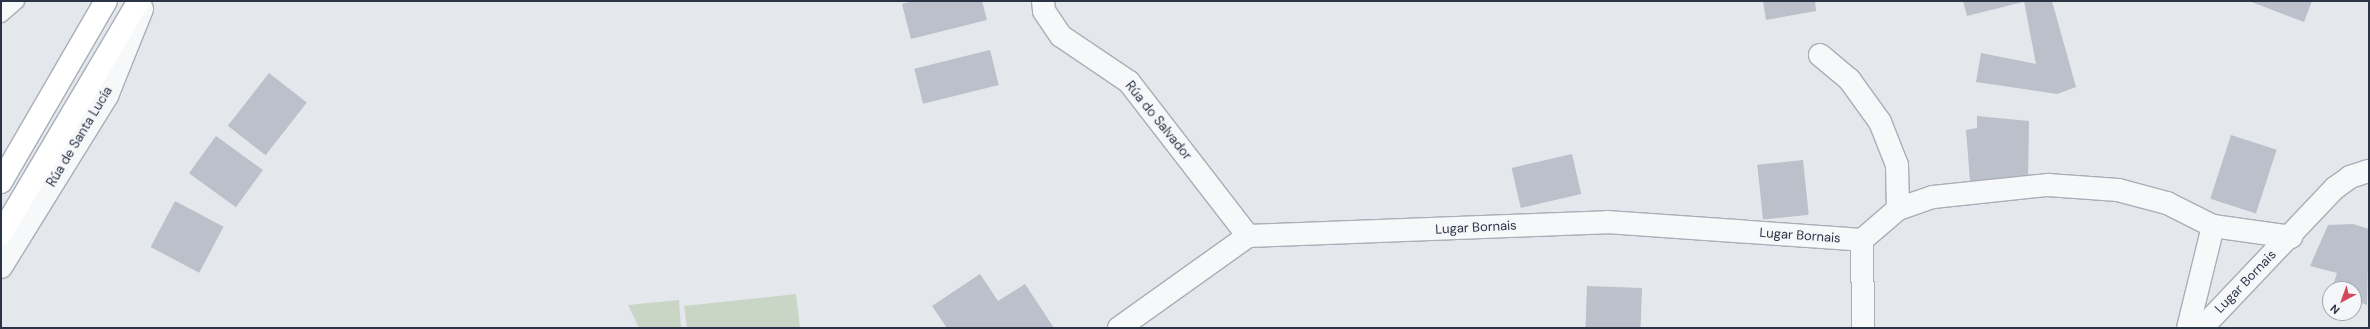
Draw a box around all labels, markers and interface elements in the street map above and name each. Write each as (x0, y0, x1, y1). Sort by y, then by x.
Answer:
street label: Rúa do Salvador (1121, 78, 1195, 164)
street label: Rúa de Santa Lucía (44, 84, 116, 190)
street label: Lugar Bornais (1435, 218, 1517, 238)
street label: Lugar Bornais (1759, 225, 1841, 247)
street label: Lugar Bornais (2212, 247, 2280, 317)
north arrow (2322, 281, 2362, 321)
text: N (2327, 301, 2342, 317)

